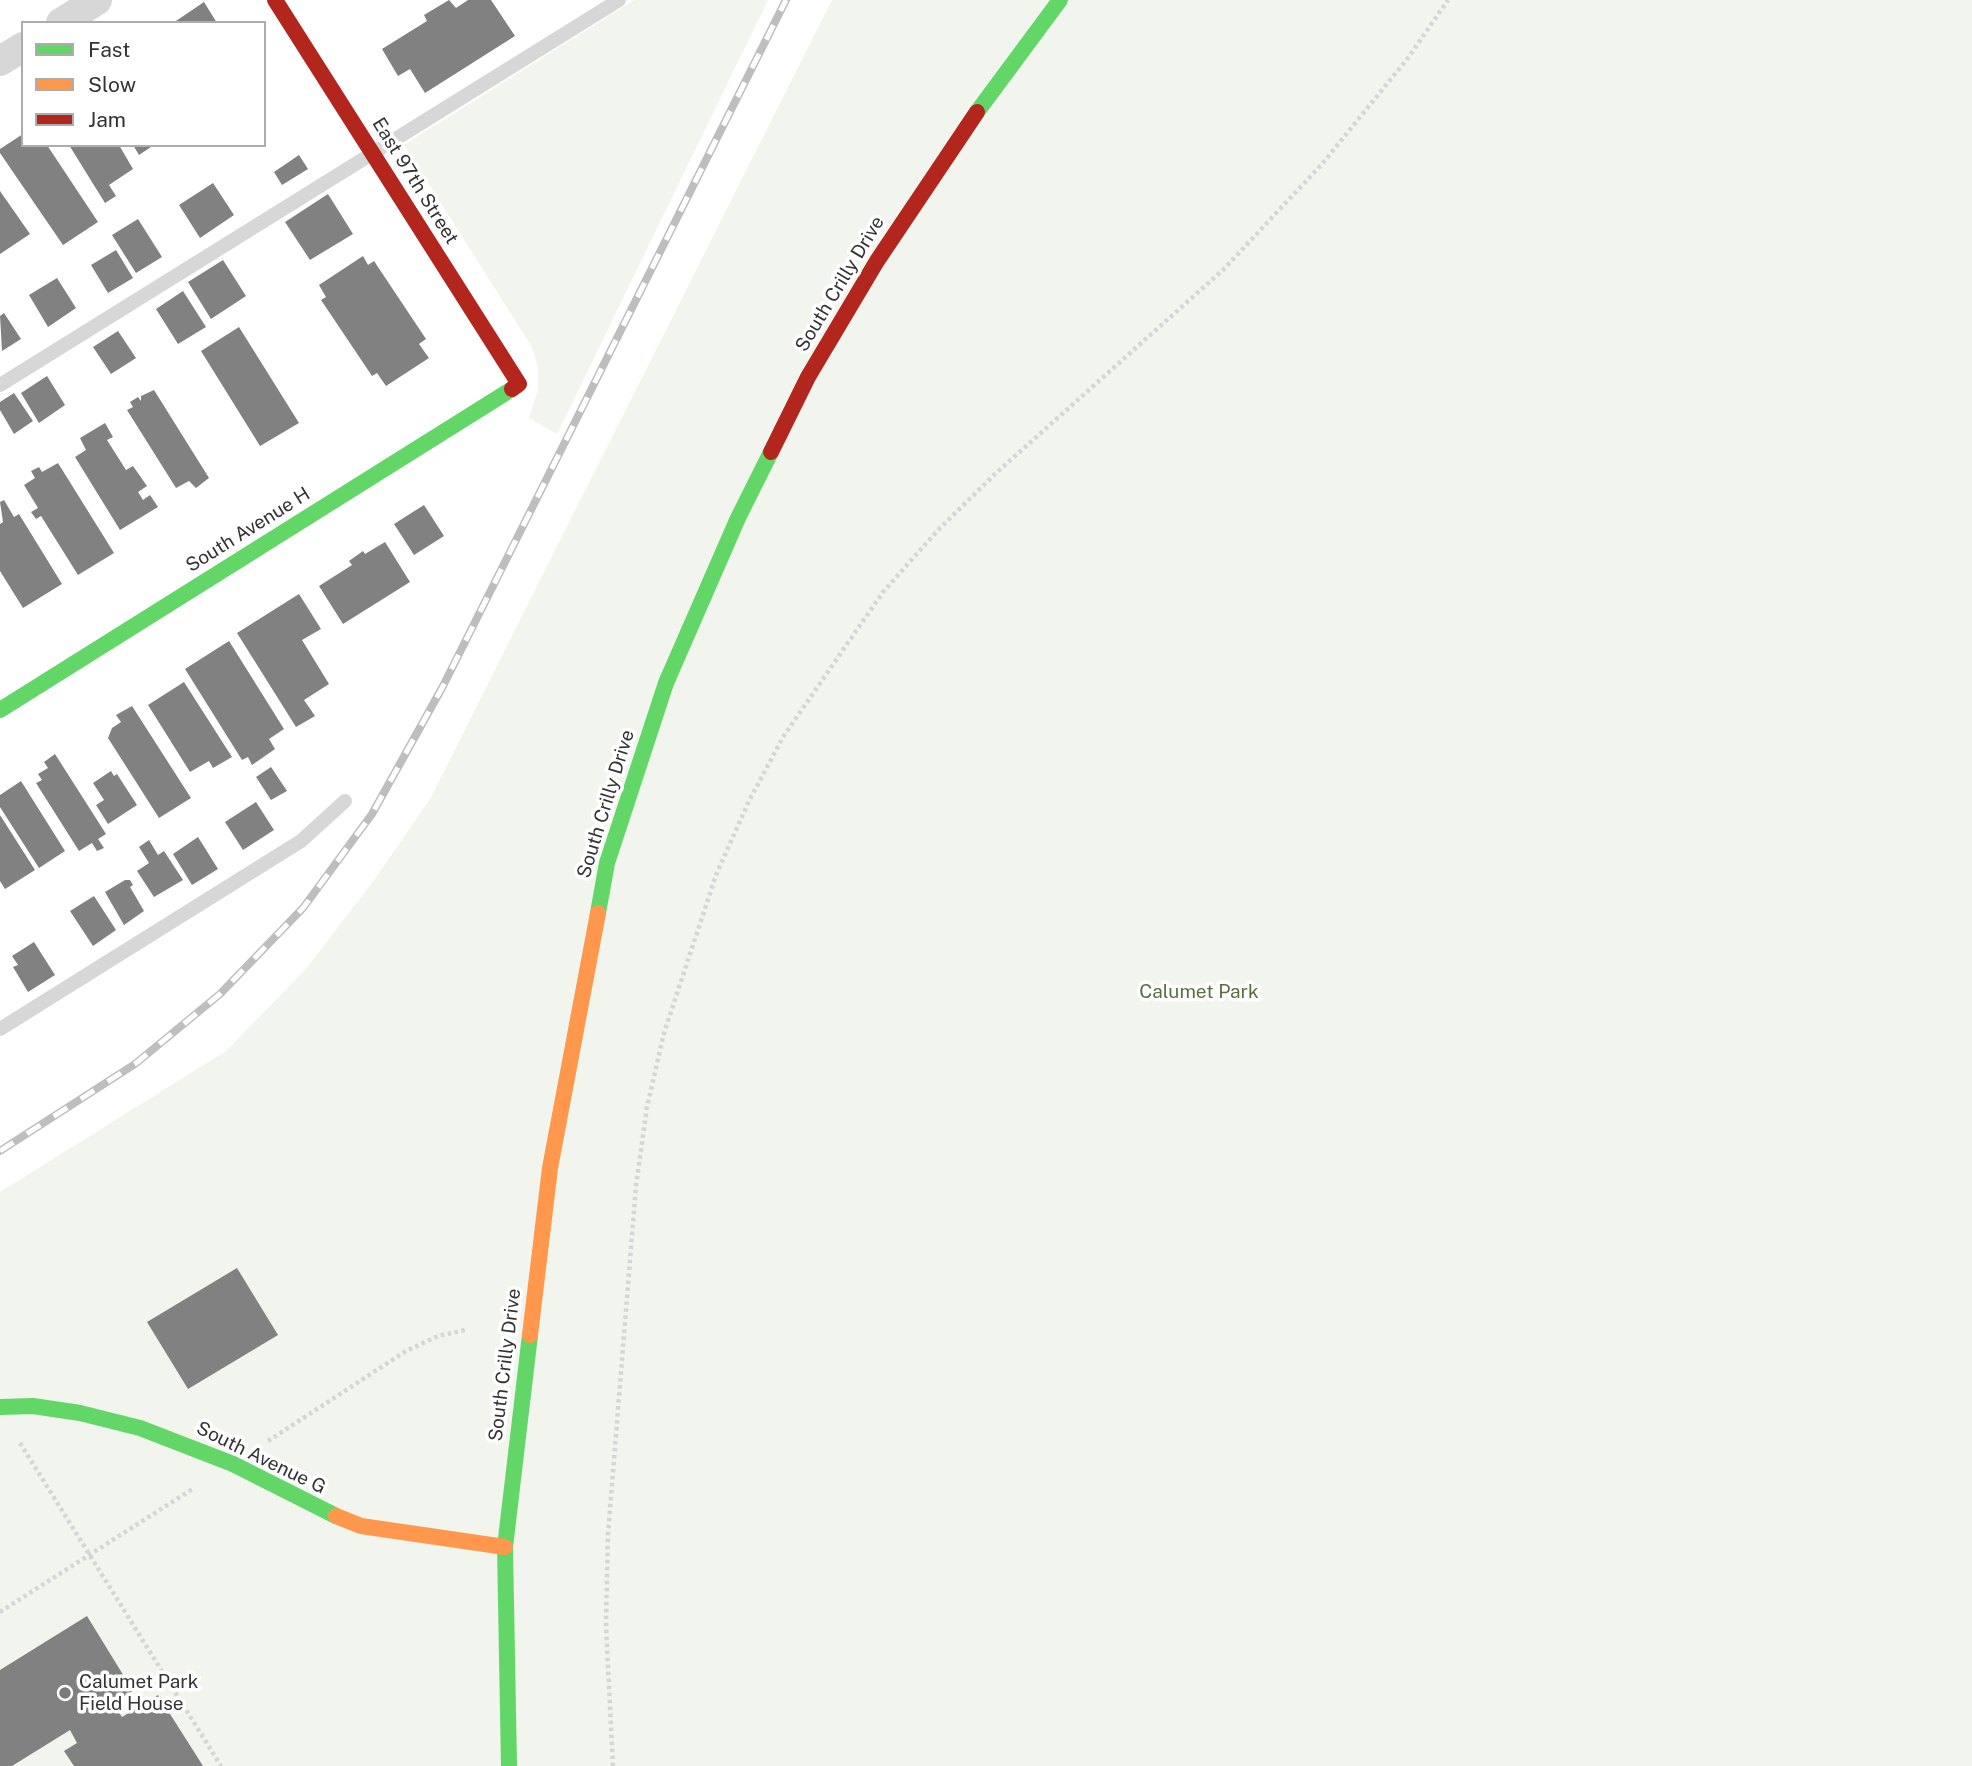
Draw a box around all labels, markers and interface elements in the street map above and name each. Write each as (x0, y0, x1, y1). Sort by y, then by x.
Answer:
legend (21, 21, 266, 147)
text: Fast (88, 37, 130, 62)
text: Slow (88, 72, 136, 97)
text: Jam (88, 107, 126, 132)
street label: East 97th Street (367, 114, 463, 248)
street label: South Crilly Drive (791, 212, 889, 356)
street label: South Avenue H (182, 483, 314, 577)
street label: South Crilly Drive (573, 727, 639, 881)
park label: Calumet Park (1139, 981, 1259, 1003)
street label: South Crilly Drive (484, 1287, 526, 1443)
street label: South Avenue G (193, 1417, 329, 1499)
place label: Calumet Park Field House (79, 1671, 198, 1715)
marker: Calumet Park Field House (57, 1685, 73, 1701)

